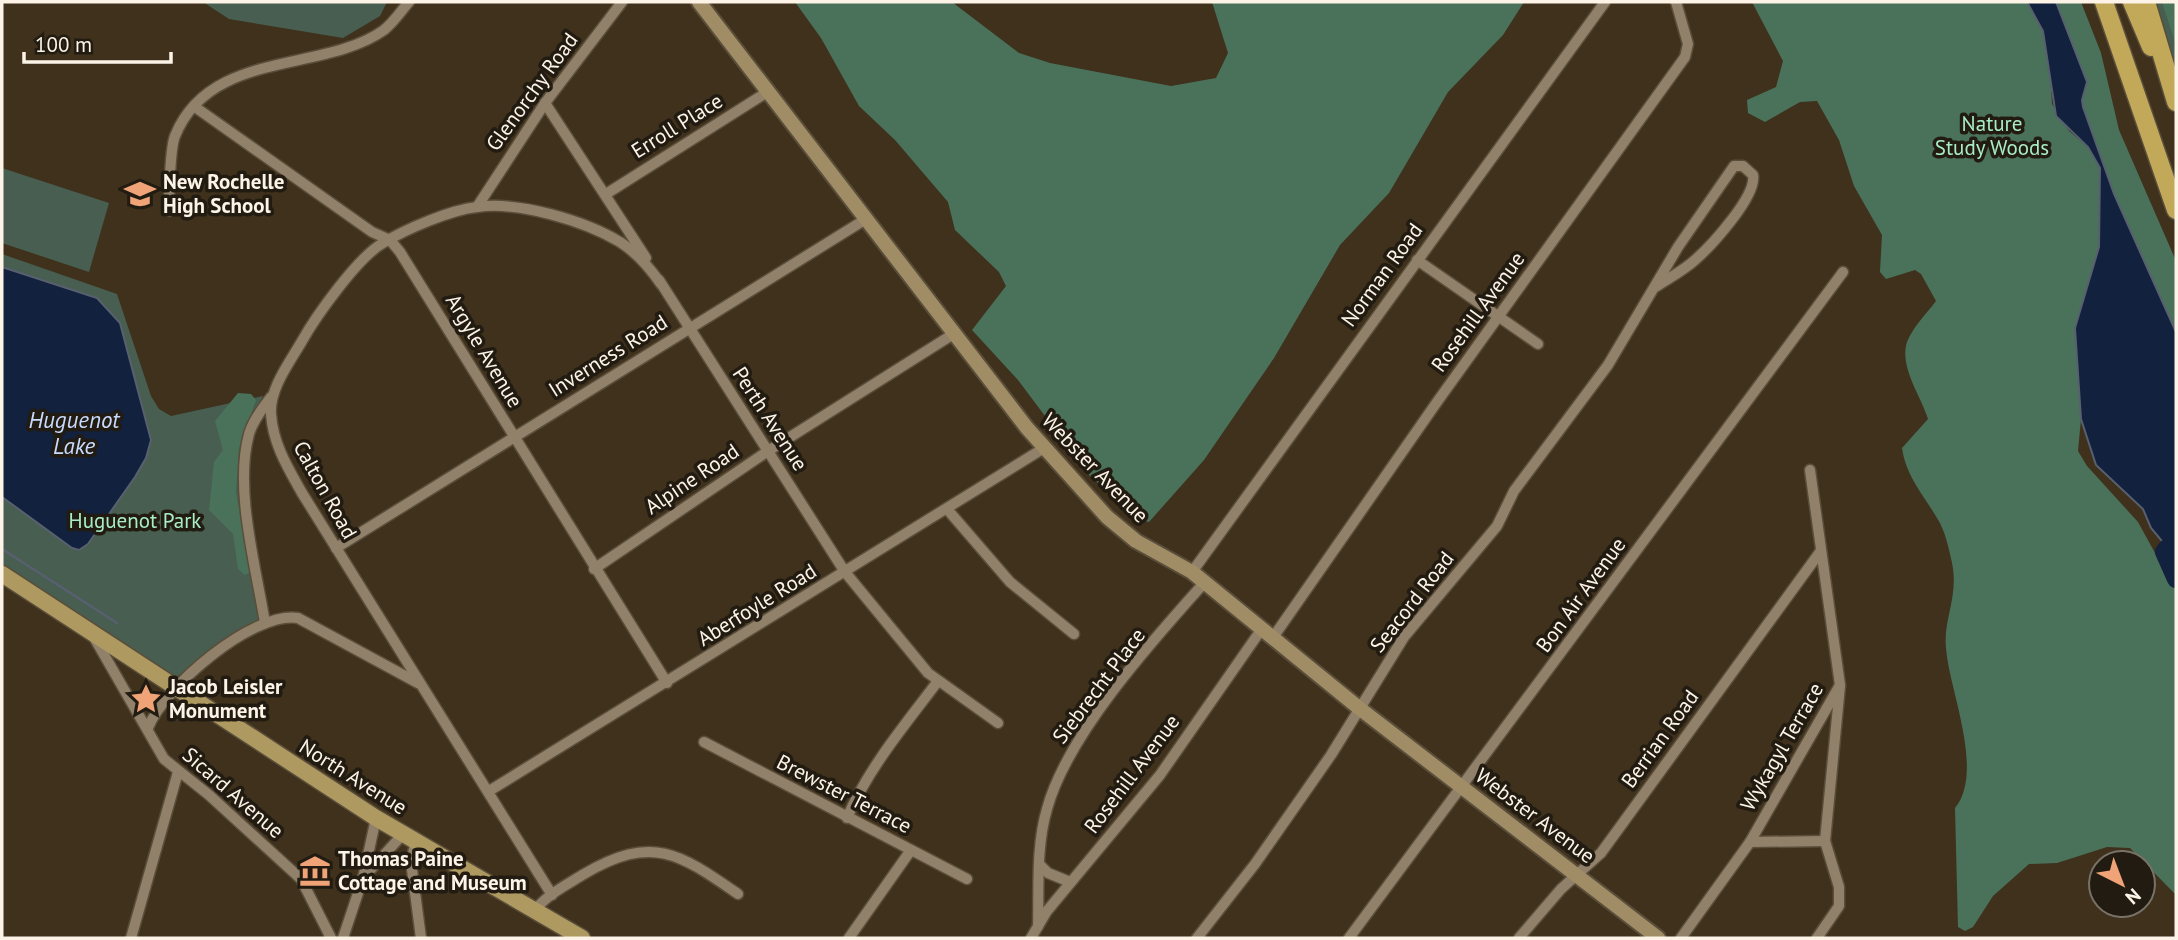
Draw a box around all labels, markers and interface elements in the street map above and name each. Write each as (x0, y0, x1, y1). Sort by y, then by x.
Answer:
scale bar (24, 21, 172, 65)
street label: Glenorchy Road (480, 27, 584, 156)
text: 100 m (35, 31, 92, 58)
street label: Erroll Place (626, 87, 727, 164)
park label: Nature Study Woods (1935, 110, 2049, 161)
place label: New Rochelle High School (163, 168, 284, 219)
school or university icon: New Rochelle High School (123, 177, 157, 211)
street label: Norman Road (1335, 218, 1428, 332)
street label: Rosehill Avenue (1425, 246, 1530, 377)
street label: Argyle Avenue (440, 289, 529, 412)
street label: Inverness Road (543, 308, 672, 403)
street label: Perth Avenue (727, 362, 814, 476)
water label: Huguenot Lake (28, 405, 121, 460)
street label: Webster Avenue (1036, 407, 1155, 528)
street label: Calton Road (287, 436, 363, 543)
street label: Alpine Road (640, 437, 744, 520)
park label: Huguenot Park (69, 507, 201, 534)
street label: Bon Air Avenue (1530, 532, 1631, 657)
street label: Seacord Road (1364, 546, 1459, 658)
street label: Aberfoyle Road (692, 557, 821, 652)
street label: Siebrecht Place (1046, 622, 1151, 749)
place label: Jacob Leisler Monument (168, 673, 283, 724)
street label: Wykagyl Terrace (1734, 678, 1829, 816)
place icon: Jacob Leisler Monument (129, 682, 163, 716)
street label: Berrian Road (1615, 684, 1704, 793)
street label: Rosehill Avenue (1078, 709, 1185, 839)
street label: North Avenue (294, 733, 412, 820)
street label: Sicard Avenue (177, 741, 290, 844)
street label: Brewster Terrace (772, 748, 916, 839)
street label: Webster Avenue (1470, 762, 1600, 869)
place label: Thomas Paine Cottage and Museum (338, 845, 527, 896)
north arrow (2087, 849, 2157, 919)
museum icon: Thomas Paine Cottage and Museum (298, 854, 332, 888)
text: N (2121, 884, 2146, 910)

